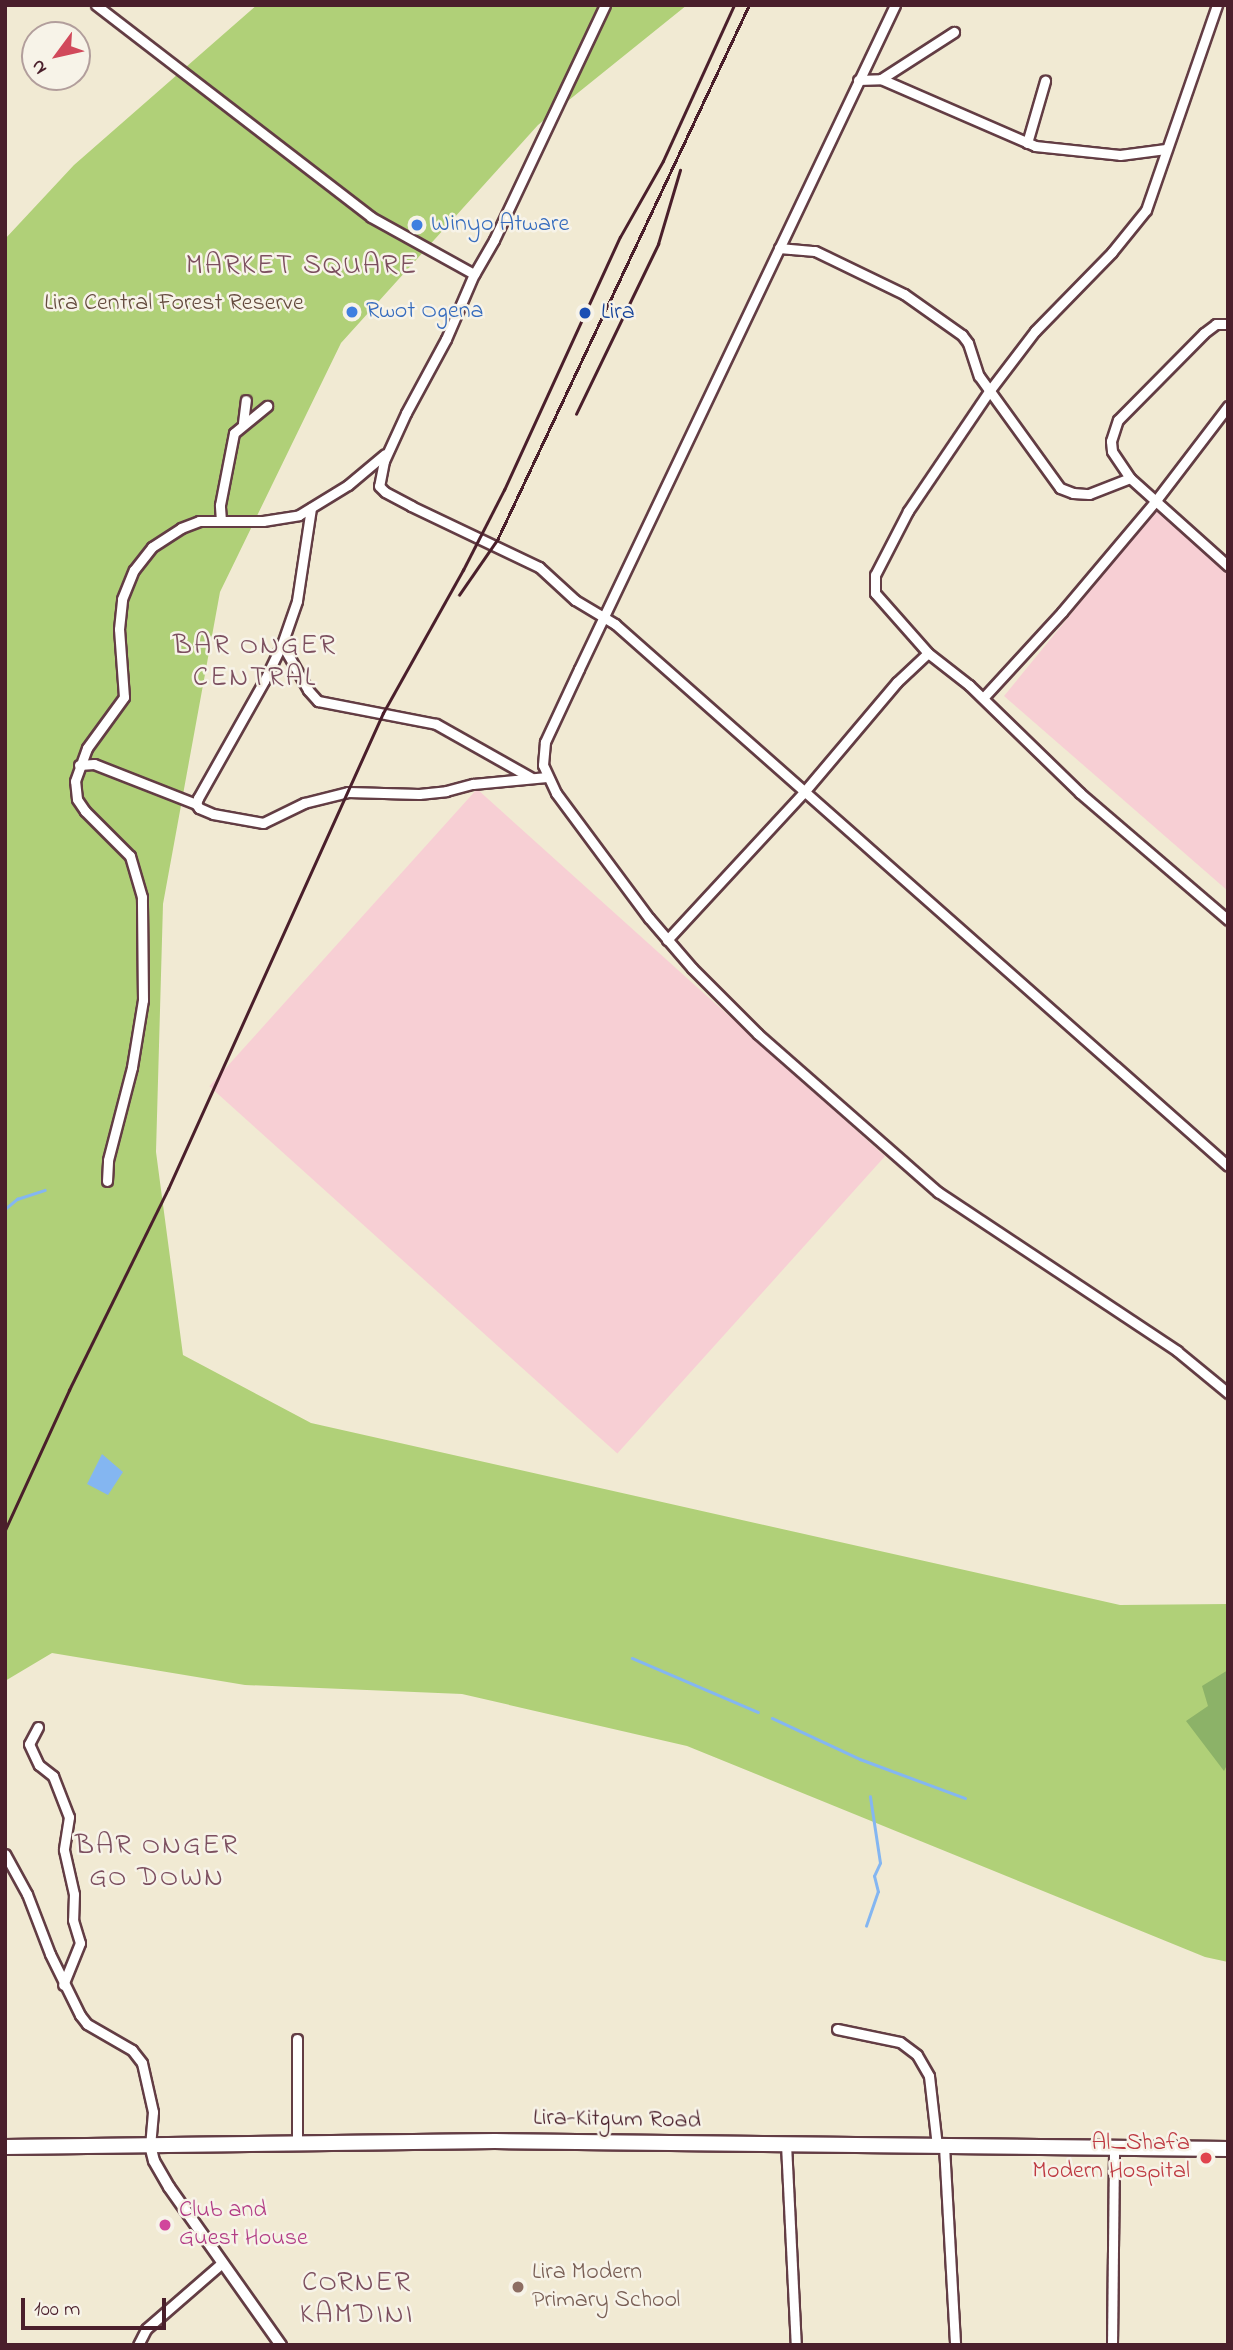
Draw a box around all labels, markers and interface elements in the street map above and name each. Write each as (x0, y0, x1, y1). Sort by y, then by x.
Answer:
north arrow (21, 21, 91, 91)
text: N (25, 54, 54, 79)
place label: Winyo Atware (431, 211, 569, 239)
marker: Winyo Atware (409, 217, 425, 233)
district label: MARKET SQUARE (187, 250, 417, 284)
park label: Lira Central Forest Reserve (44, 290, 304, 318)
place label: Rwot Ogena (366, 298, 483, 326)
place label: Lira (601, 299, 635, 327)
marker: Lira (575, 303, 595, 323)
marker: Rwot Ogena (344, 304, 360, 320)
district label: BAR ONGER CENTRAL (174, 630, 336, 696)
district label: BAR ONGER GO DOWN (76, 1830, 238, 1896)
street label: Lira-Kitgum Road (533, 2104, 701, 2136)
place label: Al_Shafa Modern Hospital (1032, 2130, 1190, 2186)
marker: Al_Shafa Modern Hospital (1196, 2148, 1216, 2168)
place label: Club and Guest House (179, 2197, 308, 2253)
marker: Club and Guest House (157, 2217, 173, 2233)
place label: Lira Modern Primary School (532, 2259, 680, 2315)
district label: CORNER KAMDINI (301, 2267, 413, 2333)
marker: Lira Modern Primary School (510, 2279, 526, 2295)
scale bar (24, 2284, 170, 2328)
text: 100 m (34, 2295, 80, 2325)

